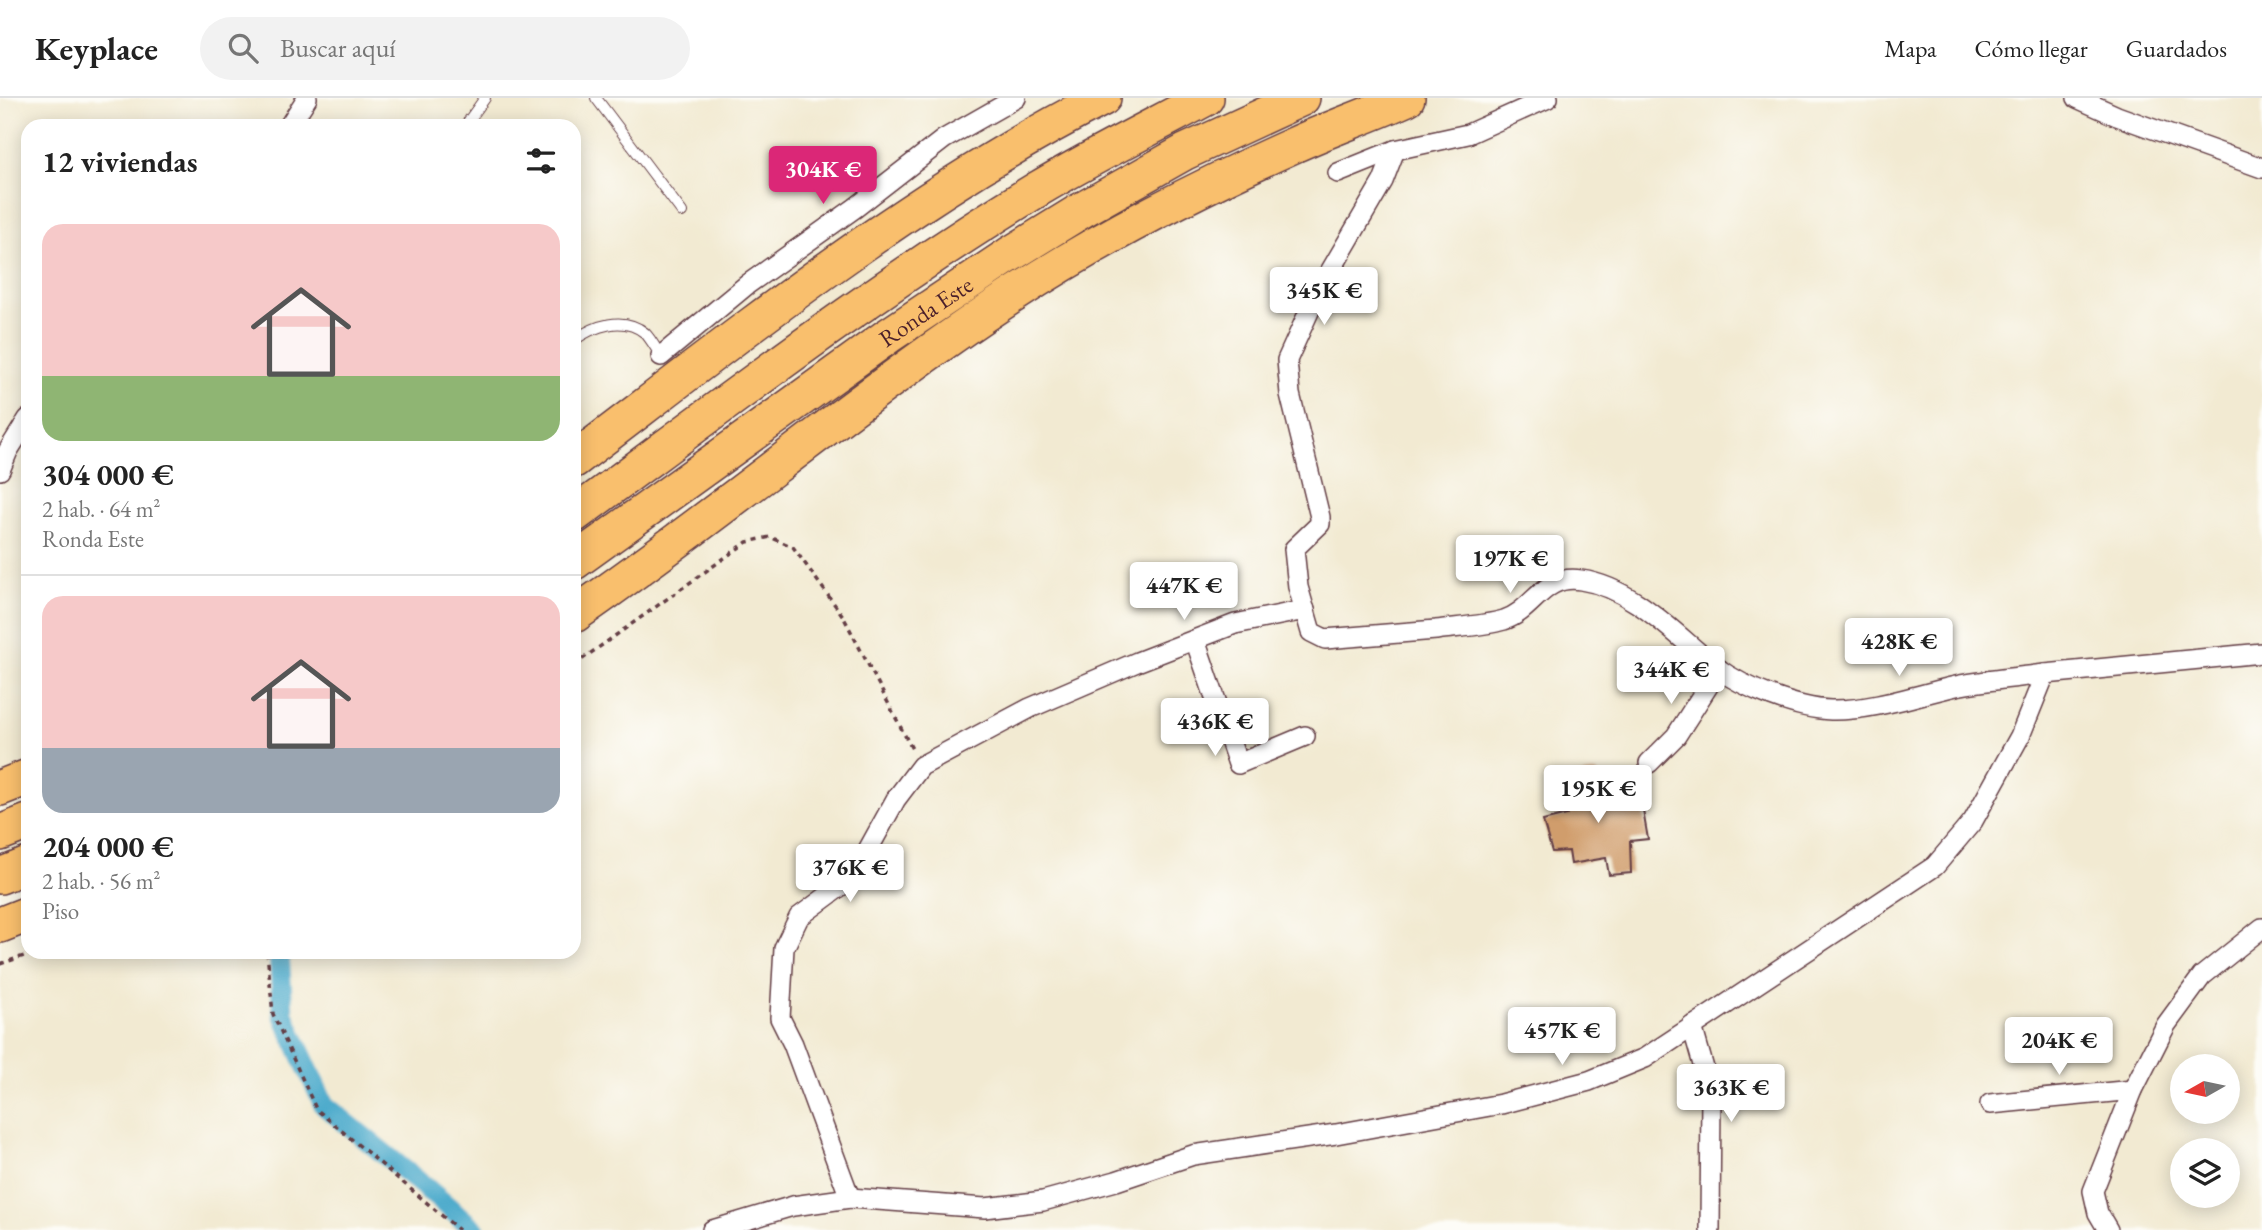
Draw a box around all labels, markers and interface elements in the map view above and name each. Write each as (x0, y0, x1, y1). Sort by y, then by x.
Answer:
search box (200, 17, 690, 80)
text: Keyplace (35, 27, 158, 70)
icon: search (224, 29, 262, 67)
text: Buscar aquí (280, 31, 396, 65)
text: Mapa (1884, 33, 1937, 64)
text: Cómo llegar (1975, 33, 2088, 64)
text: Guardados (2126, 33, 2227, 64)
text: 12 viviendas (42, 142, 198, 181)
icon: filters (522, 142, 560, 180)
pin: 304K € (766, 146, 880, 206)
text: 304K € (785, 154, 861, 184)
street label: Ronda Este (873, 268, 978, 353)
pin: 345K € (1267, 268, 1381, 327)
icon: home (238, 269, 364, 395)
text: 345K € (1286, 275, 1362, 305)
text: 304 000 € (42, 455, 174, 494)
text: 2 hab. · 64 m² (42, 494, 161, 524)
text: Ronda Este (42, 524, 144, 554)
pin: 197K € (1453, 536, 1567, 595)
text: 197K € (1472, 543, 1548, 573)
pin: 447K € (1127, 562, 1241, 622)
text: 447K € (1146, 570, 1222, 600)
pin: 428K € (1842, 618, 1956, 678)
text: 428K € (1861, 626, 1937, 656)
icon: home (238, 641, 364, 767)
pin: 344K € (1614, 646, 1728, 706)
text: 344K € (1633, 654, 1709, 684)
pin: 436K € (1158, 698, 1272, 758)
text: 436K € (1177, 706, 1253, 736)
pin: 195K € (1541, 766, 1655, 825)
text: 195K € (1560, 773, 1636, 803)
text: 204 000 € (42, 827, 174, 866)
pin: 376K € (793, 844, 907, 904)
text: 376K € (812, 852, 888, 882)
text: 2 hab. · 56 m² (42, 866, 161, 896)
text: Piso (42, 896, 79, 926)
pin: 457K € (1505, 1007, 1619, 1067)
text: 457K € (1524, 1015, 1600, 1045)
pin: 204K € (2002, 1018, 2116, 1077)
text: 204K € (2021, 1025, 2097, 1055)
north arrow (2170, 1054, 2240, 1124)
map controls (2170, 1054, 2240, 1208)
pin: 363K € (1674, 1065, 1788, 1124)
text: 363K € (1693, 1072, 1769, 1102)
button: layers (2170, 1138, 2240, 1208)

